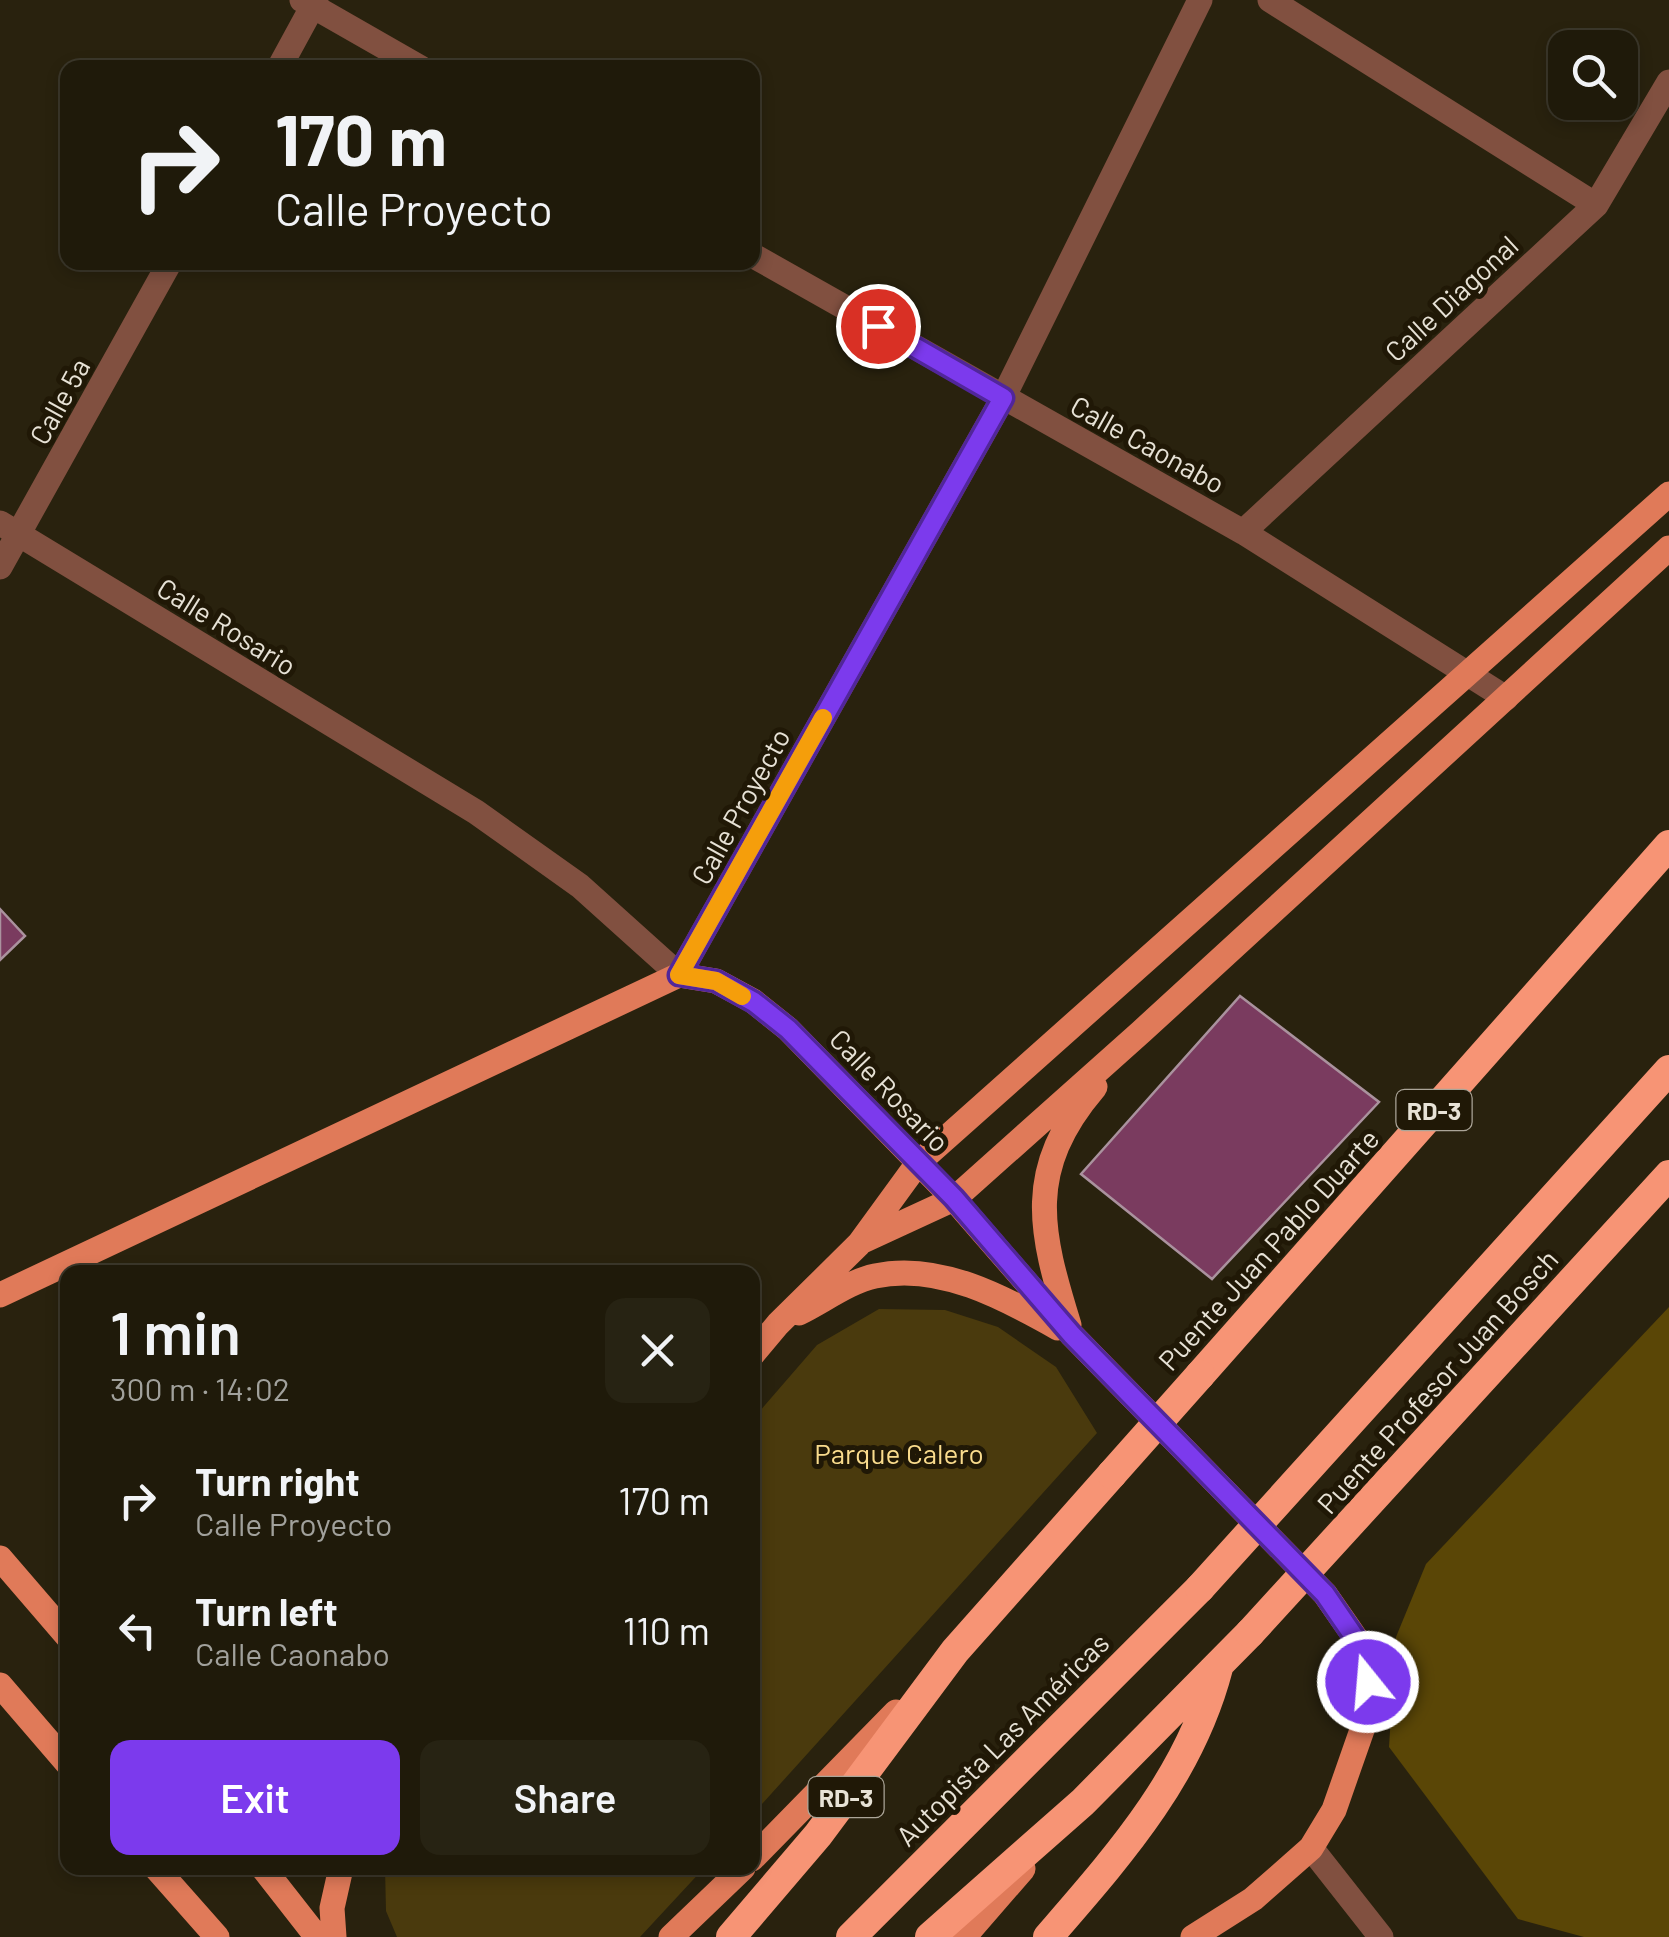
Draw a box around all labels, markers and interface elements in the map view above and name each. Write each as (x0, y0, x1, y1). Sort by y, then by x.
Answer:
map controls (1548, 30, 1638, 120)
button: search (1548, 30, 1638, 120)
text: 170 m (275, 96, 447, 180)
icon: right (110, 100, 240, 230)
text: Calle Proyecto (275, 181, 553, 235)
street label: Calle Diagonal (1377, 228, 1525, 368)
pin (836, 284, 921, 369)
icon: arrive (851, 299, 906, 354)
street label: Calle 5a (22, 352, 96, 450)
street label: Calle Caonabo (1065, 388, 1231, 500)
street label: Calle Rosario (151, 570, 303, 682)
street label: Calle Proyecto (683, 722, 797, 890)
street label: Calle Rosario (823, 1022, 957, 1158)
road number: RD-3 (1396, 1090, 1472, 1130)
street label: Puente Juan Pablo Duarte (1151, 1121, 1385, 1377)
street label: Puente Profesor Juan Bosch (1309, 1242, 1565, 1520)
text: 1 min (110, 1295, 241, 1367)
button: close (605, 1298, 710, 1403)
text: 300 m · 14:02 (110, 1369, 290, 1407)
park label: Parque Calero (814, 1436, 984, 1470)
text: Turn right (195, 1458, 360, 1504)
icon: right (110, 1473, 165, 1528)
text: 170 m (618, 1477, 710, 1523)
text: Calle Proyecto (195, 1504, 392, 1542)
text: Turn left (195, 1588, 338, 1634)
icon: left (110, 1603, 165, 1658)
text: 110 m (623, 1607, 710, 1653)
street label: Autopista Las Américas (889, 1626, 1115, 1852)
position arrow (1316, 1630, 1420, 1734)
text: Calle Caonabo (195, 1634, 390, 1672)
button: Exit (110, 1740, 400, 1855)
button: Share (420, 1740, 710, 1855)
road number: RD-3 (808, 1777, 884, 1817)

